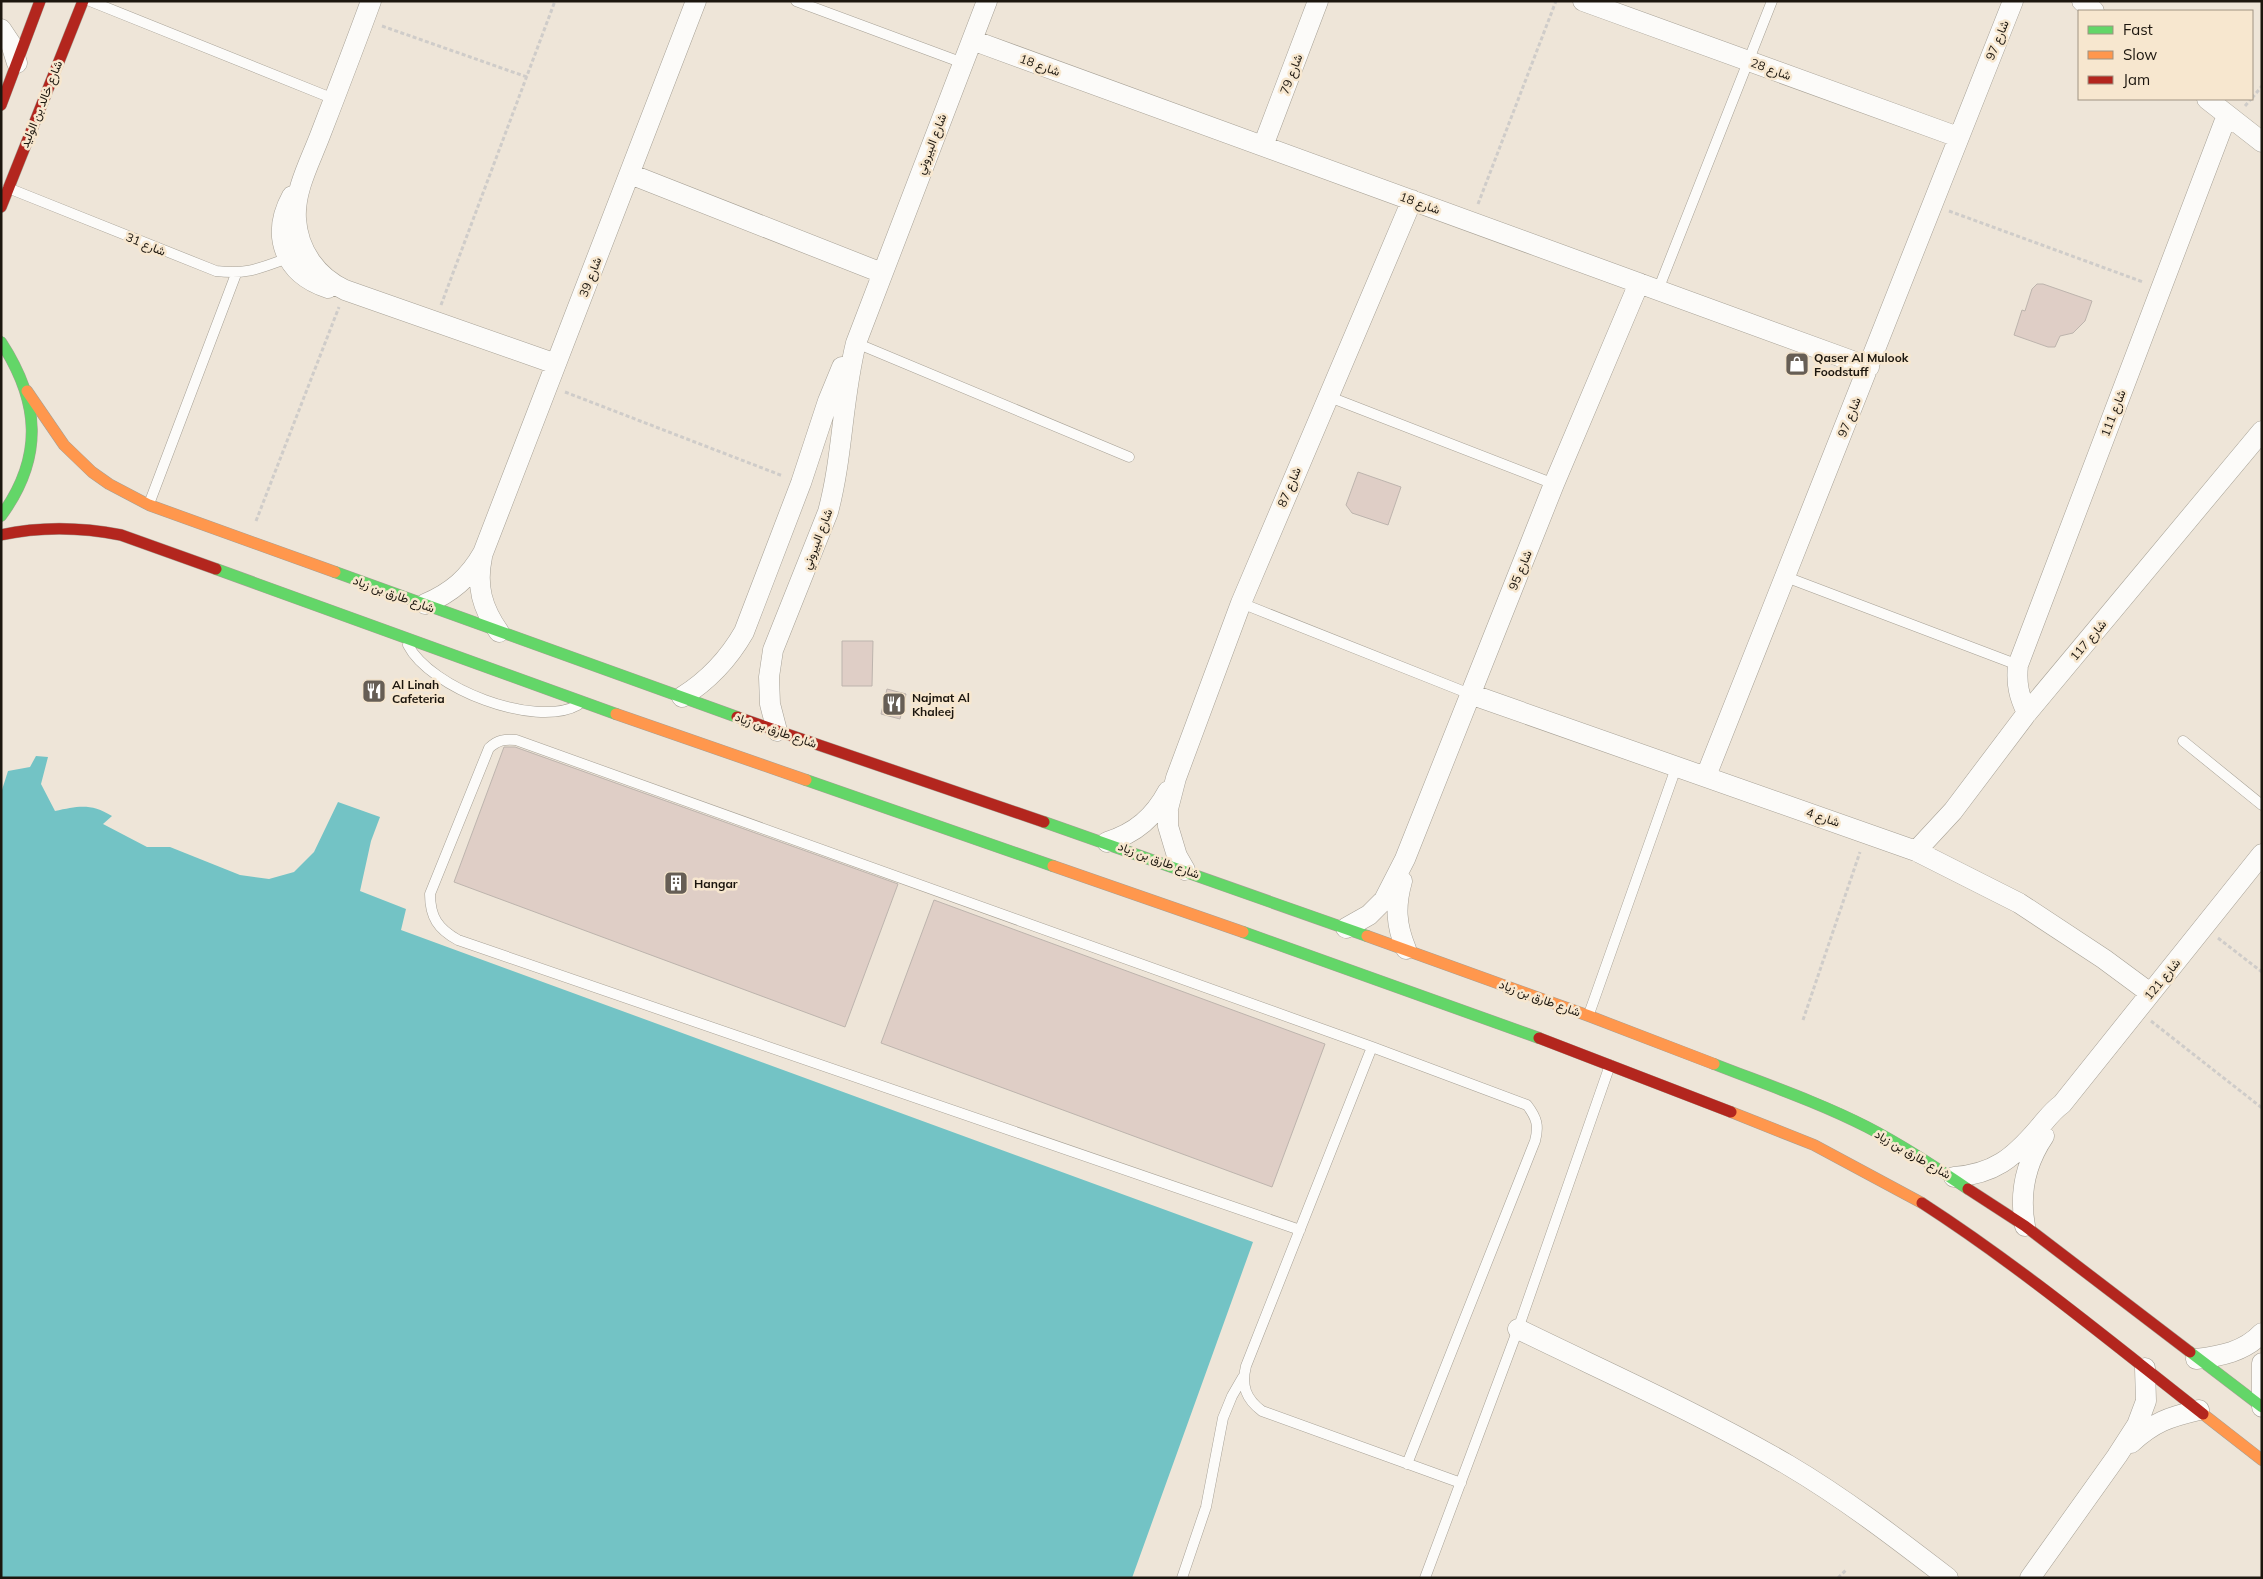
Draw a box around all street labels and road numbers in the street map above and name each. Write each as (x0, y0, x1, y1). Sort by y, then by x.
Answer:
street label: شارع 97 (1982, 18, 2014, 63)
street label: شارع 18 (1017, 51, 1062, 81)
street label: شارع 79 (1277, 52, 1307, 97)
street label: شارع 28 (1748, 55, 1793, 85)
street label: شارع خالد بن الوليد (17, 58, 67, 150)
street label: شارع البيروني (913, 112, 952, 177)
street label: شارع 18 (1397, 189, 1442, 219)
street label: شارع 31 (123, 229, 168, 261)
street label: شارع 39 (576, 255, 606, 300)
street label: شارع 111 (2097, 387, 2131, 439)
street label: شارع 97 (1834, 395, 1866, 440)
street label: شارع 87 (1274, 465, 1306, 510)
street label: شارع البيروني (799, 507, 838, 572)
street label: شارع 95 (1505, 548, 1537, 593)
street label: شارع طارق بن زياد (351, 572, 437, 618)
street label: شارع 117 (2067, 616, 2111, 665)
street label: شارع طارق بن زياد (732, 709, 819, 753)
street label: شارع 4 (1804, 804, 1842, 832)
street label: شارع طارق بن زياد (1116, 838, 1202, 884)
street label: شارع 121 (2141, 955, 2185, 1004)
street label: شارع طارق بن زياد (1497, 976, 1583, 1022)
street label: شارع طارق بن زياد (1871, 1126, 1954, 1184)

